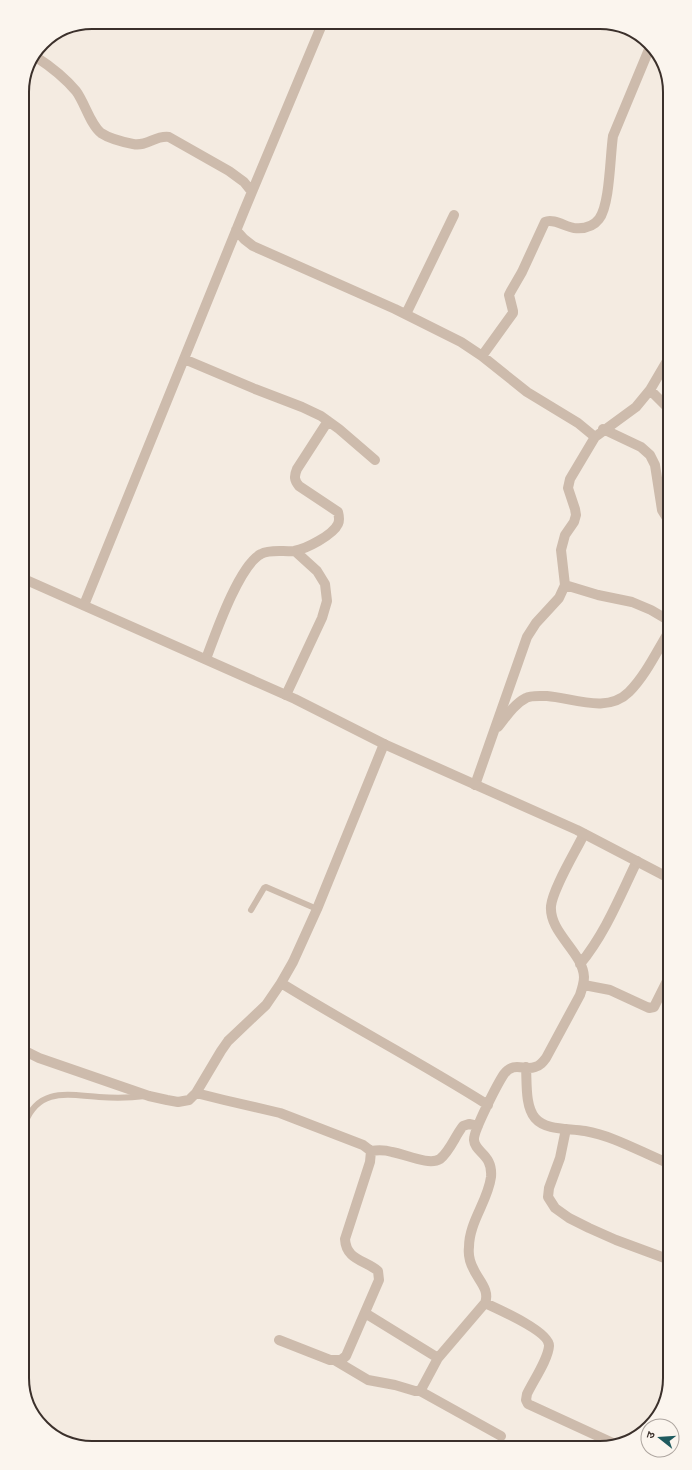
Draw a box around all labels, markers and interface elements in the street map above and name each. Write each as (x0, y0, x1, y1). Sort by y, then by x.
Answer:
north arrow (640, 1418, 680, 1458)
text: उ (643, 1429, 658, 1440)

